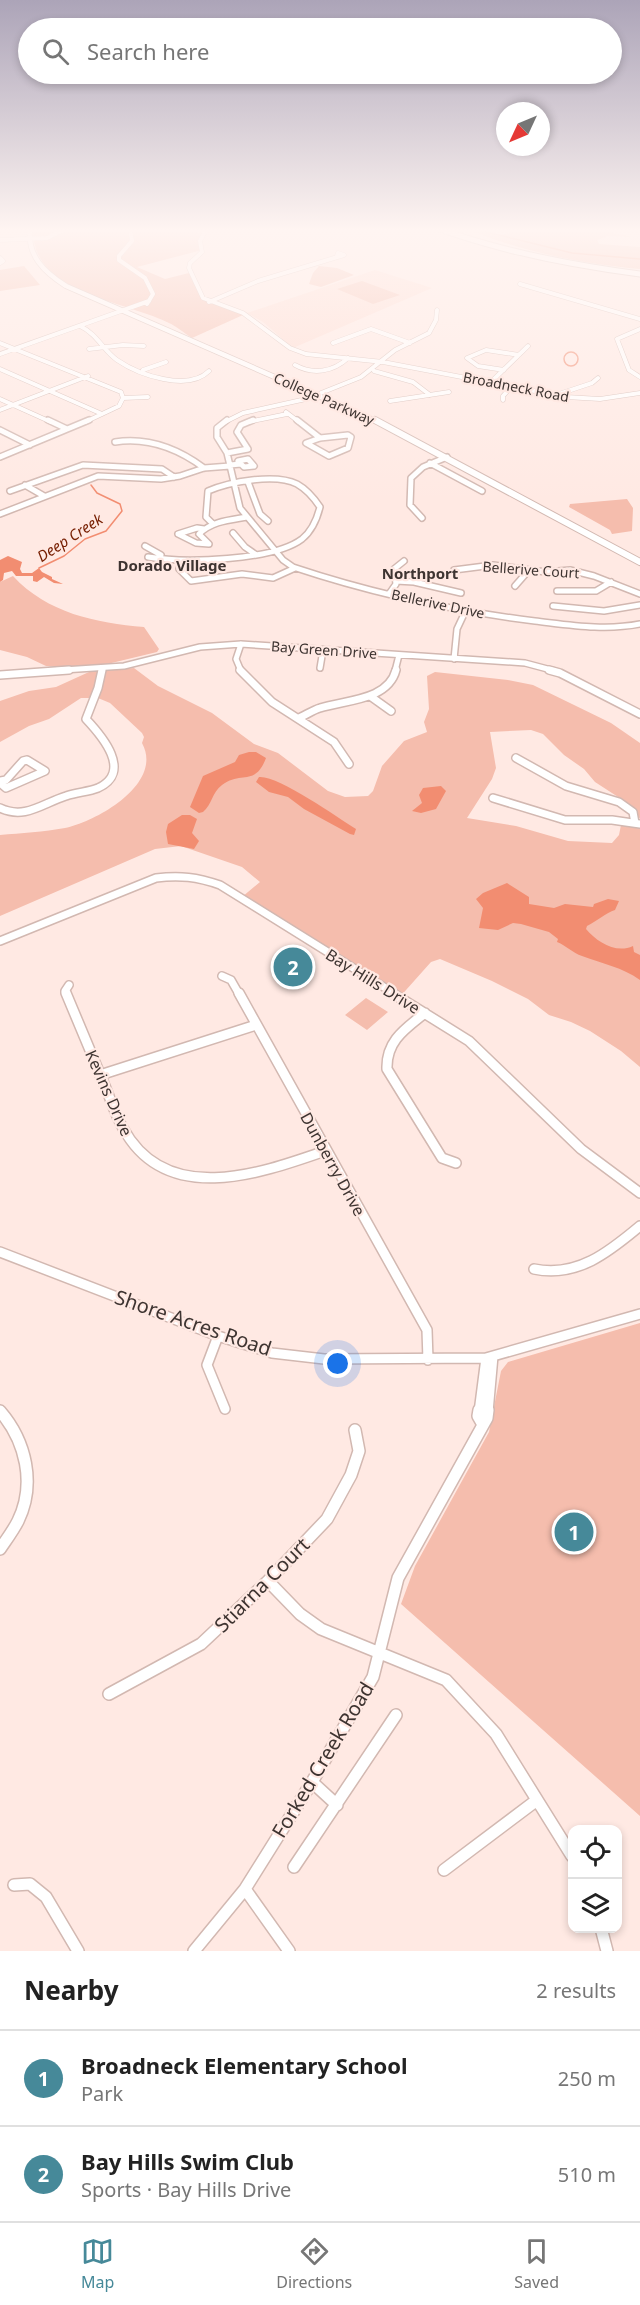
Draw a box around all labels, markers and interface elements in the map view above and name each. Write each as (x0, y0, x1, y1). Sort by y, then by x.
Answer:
search box (18, 18, 622, 84)
icon: search (39, 35, 72, 68)
text: Search here (87, 36, 209, 66)
north arrow (496, 102, 550, 156)
street label: Broadneck Road (461, 367, 571, 406)
street label: College Parkway (271, 368, 378, 430)
water label: Deep Creek (33, 508, 107, 566)
district label: Dorado Village (117, 555, 227, 575)
street label: Bellerive Court (482, 557, 580, 582)
district label: Northport (382, 563, 459, 583)
street label: Bellerive Drive (390, 584, 487, 623)
street label: Bay Green Drive (270, 636, 378, 663)
street label: Bay Hills Drive (322, 943, 424, 1019)
pin: 2 (274, 944, 312, 990)
street label: Kevins Drive (80, 1046, 138, 1140)
street label: Dunberry Drive (295, 1108, 371, 1220)
street label: Shore Acres Road (111, 1283, 275, 1362)
your location (323, 1349, 352, 1378)
pin: 1 (554, 1510, 594, 1555)
street label: Stiarna Court (208, 1531, 315, 1638)
street label: Forked Creek Road (265, 1677, 380, 1843)
map controls (568, 1825, 622, 1933)
button: locate (568, 1825, 622, 1879)
button: layers (568, 1879, 622, 1933)
text: Nearby (24, 1972, 119, 2008)
text: 2 results (536, 1977, 616, 2004)
text: Broadneck Elementary School (81, 2050, 408, 2080)
text: 1 (38, 2065, 49, 2092)
text: 250 m (558, 2065, 616, 2092)
text: Park (81, 2080, 123, 2107)
text: Bay Hills Swim Club (81, 2146, 294, 2176)
text: 2 (38, 2161, 49, 2188)
text: 510 m (558, 2161, 616, 2188)
text: Sports · Bay Hills Drive (81, 2176, 291, 2203)
tab: Map (81, 2235, 114, 2293)
tab: Directions (276, 2235, 352, 2293)
tab: Saved (514, 2235, 559, 2293)

